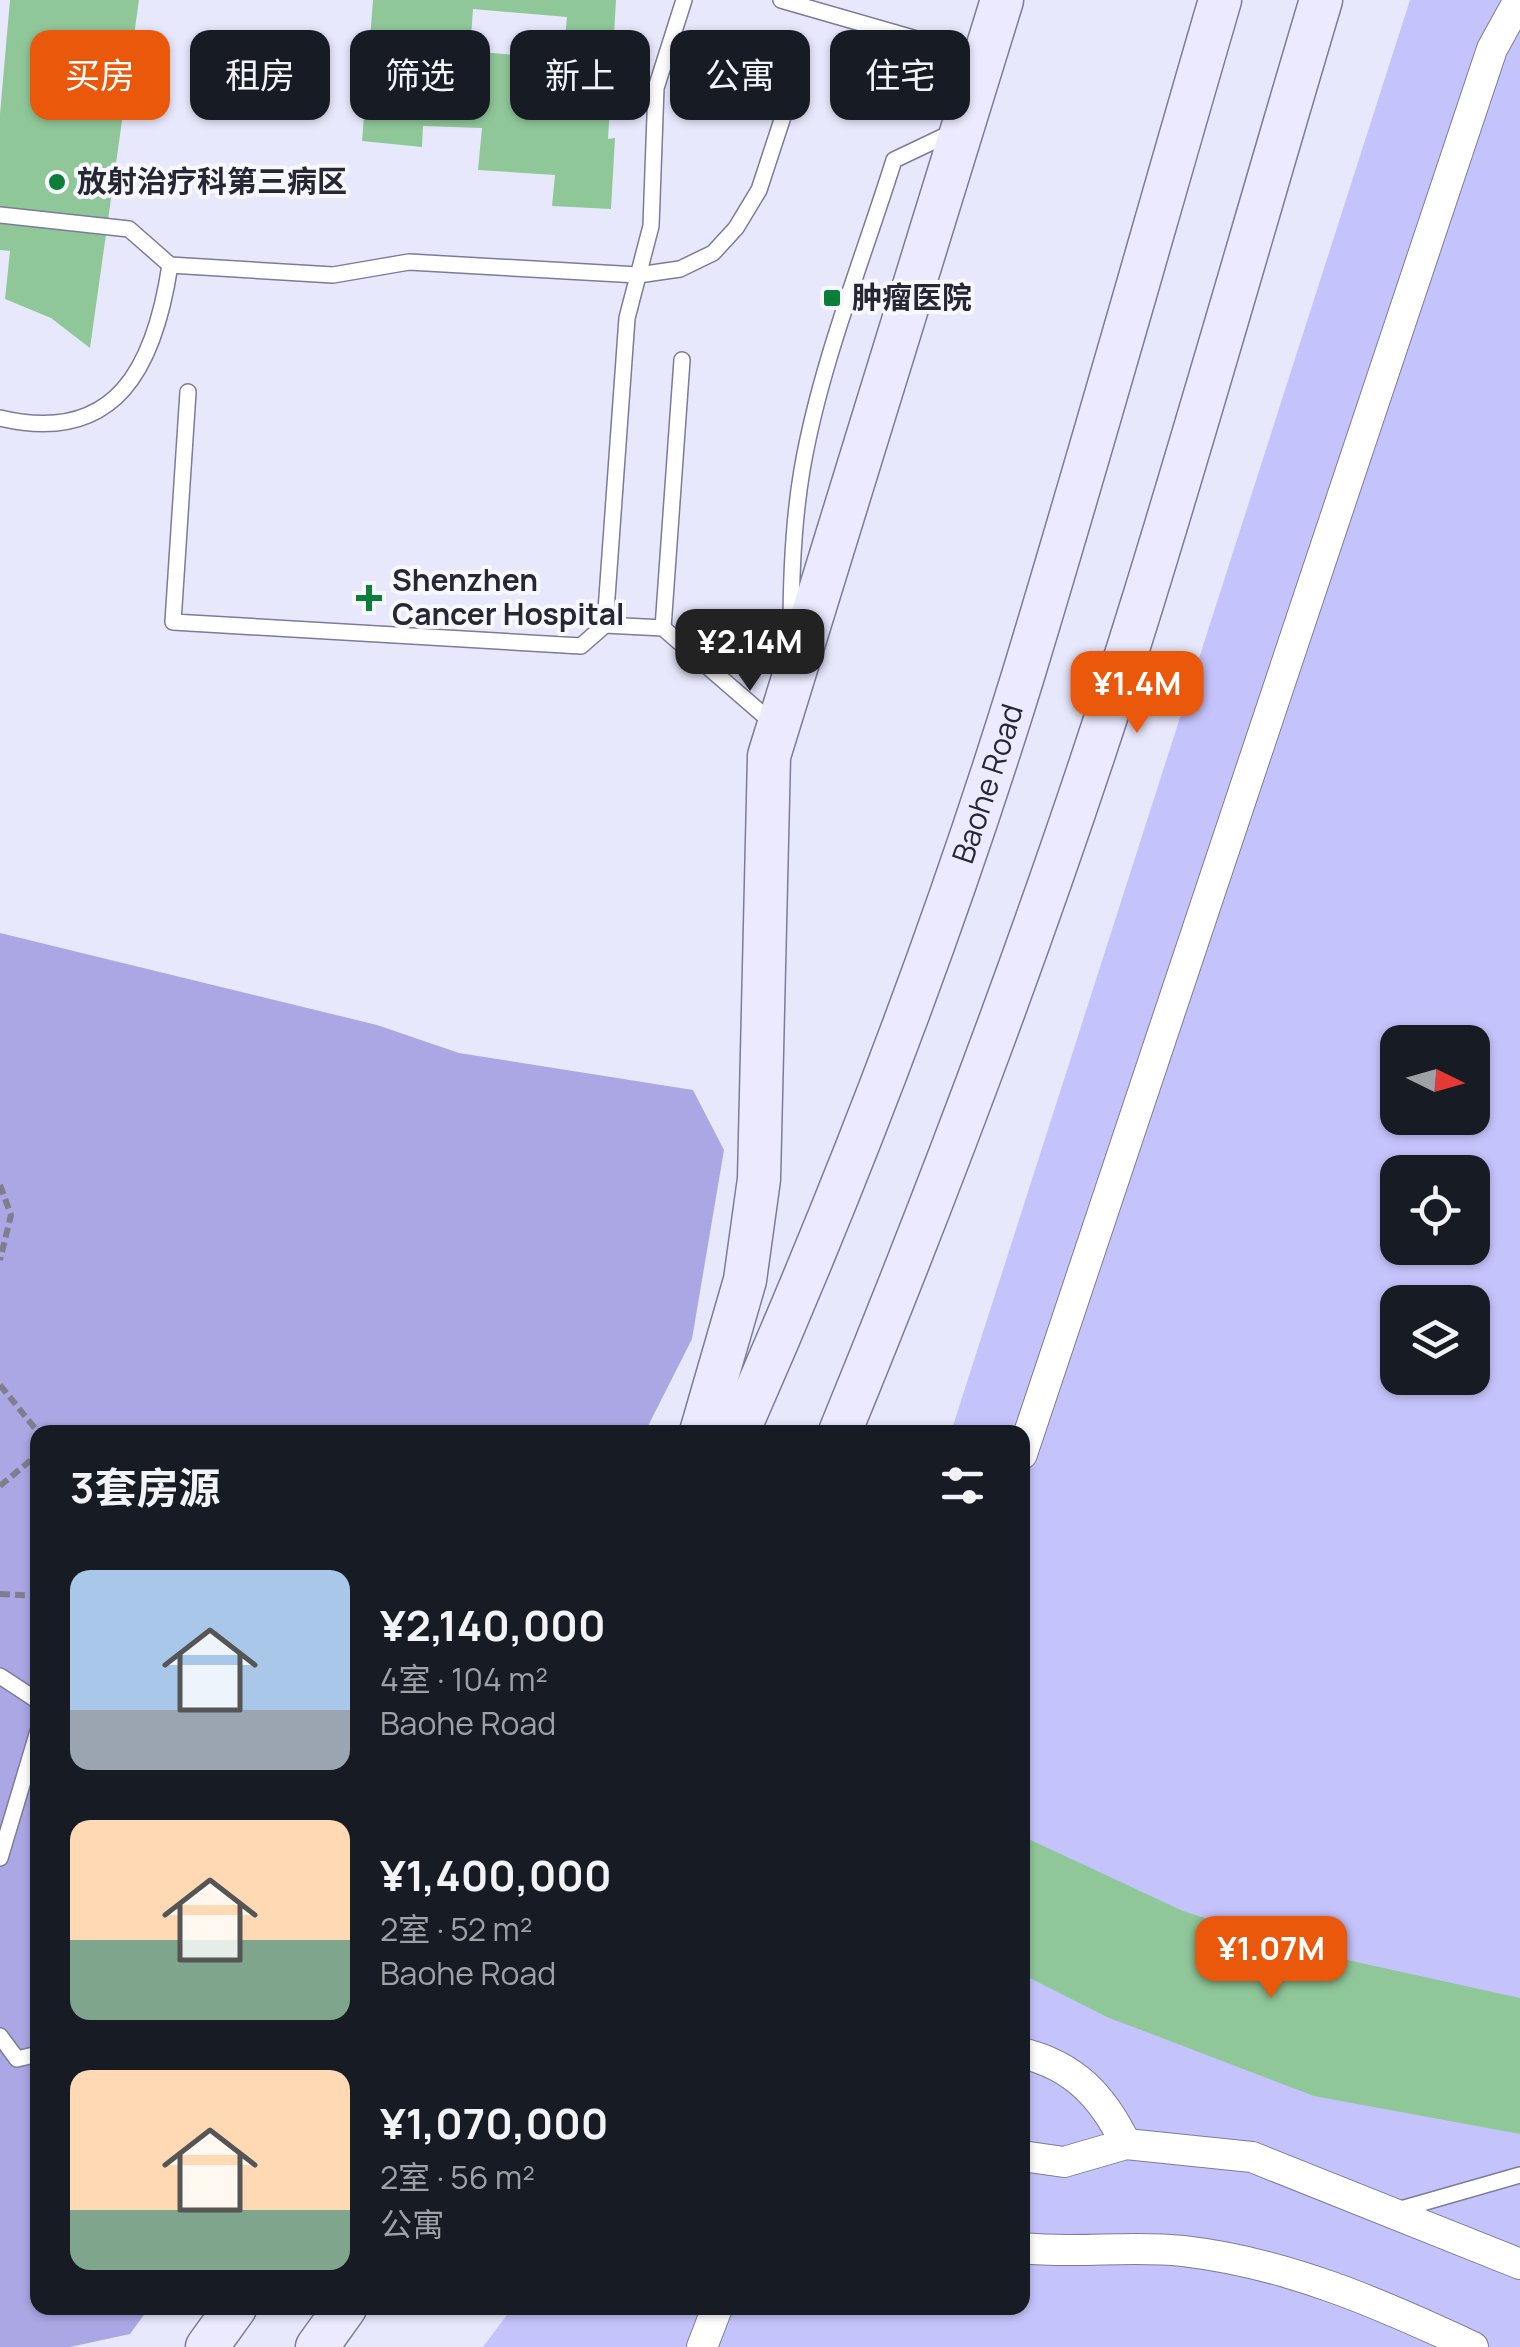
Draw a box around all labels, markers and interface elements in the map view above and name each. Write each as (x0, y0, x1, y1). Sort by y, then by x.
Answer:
chip: 买房 (30, 30, 170, 120)
chip: 租房 (190, 30, 330, 120)
chip: 筛选 (350, 30, 490, 120)
chip: 新上 (510, 30, 650, 120)
chip: 公寓 (670, 30, 810, 120)
chip: 住宅 (830, 30, 970, 120)
place label: 放射治疗科第三病区 (77, 160, 347, 201)
marker: 放射治疗科第三病区 (46, 171, 68, 193)
place label: 肿瘤医院 (852, 276, 972, 317)
marker: 肿瘤医院 (821, 287, 843, 309)
place label: Shenzhen Cancer Hospital (392, 559, 624, 634)
marker: Shenzhen Cancer Hospital (356, 585, 382, 611)
pin: ¥2.14M (669, 609, 831, 694)
text: ¥2.14M (697, 619, 803, 663)
pin: ¥1.4M (1067, 651, 1207, 736)
text: ¥1.4M (1093, 661, 1181, 705)
street label: Baohe Road (941, 699, 1032, 869)
north arrow (1380, 1025, 1490, 1135)
map controls (1380, 1025, 1490, 1395)
button: locate (1380, 1155, 1490, 1265)
button: layers (1380, 1285, 1490, 1395)
text: 3套房源 (70, 1458, 220, 1516)
icon: filters (935, 1458, 990, 1513)
text: ¥2,140,000 (380, 1596, 606, 1654)
icon: home (150, 1610, 270, 1730)
text: 4室 · 104 m² (380, 1657, 548, 1701)
text: Baohe Road (380, 1701, 556, 1745)
text: ¥1,400,000 (380, 1846, 612, 1904)
icon: home (150, 1860, 270, 1980)
text: 2室 · 52 m² (380, 1907, 532, 1951)
pin: ¥1.07M (1190, 1916, 1352, 2001)
text: ¥1.07M (1217, 1926, 1325, 1970)
text: Baohe Road (380, 1951, 556, 1995)
text: ¥1,070,000 (380, 2094, 608, 2152)
icon: home (150, 2110, 270, 2230)
text: 2室 · 56 m² (380, 2155, 535, 2199)
text: 公寓 (380, 2202, 444, 2246)

